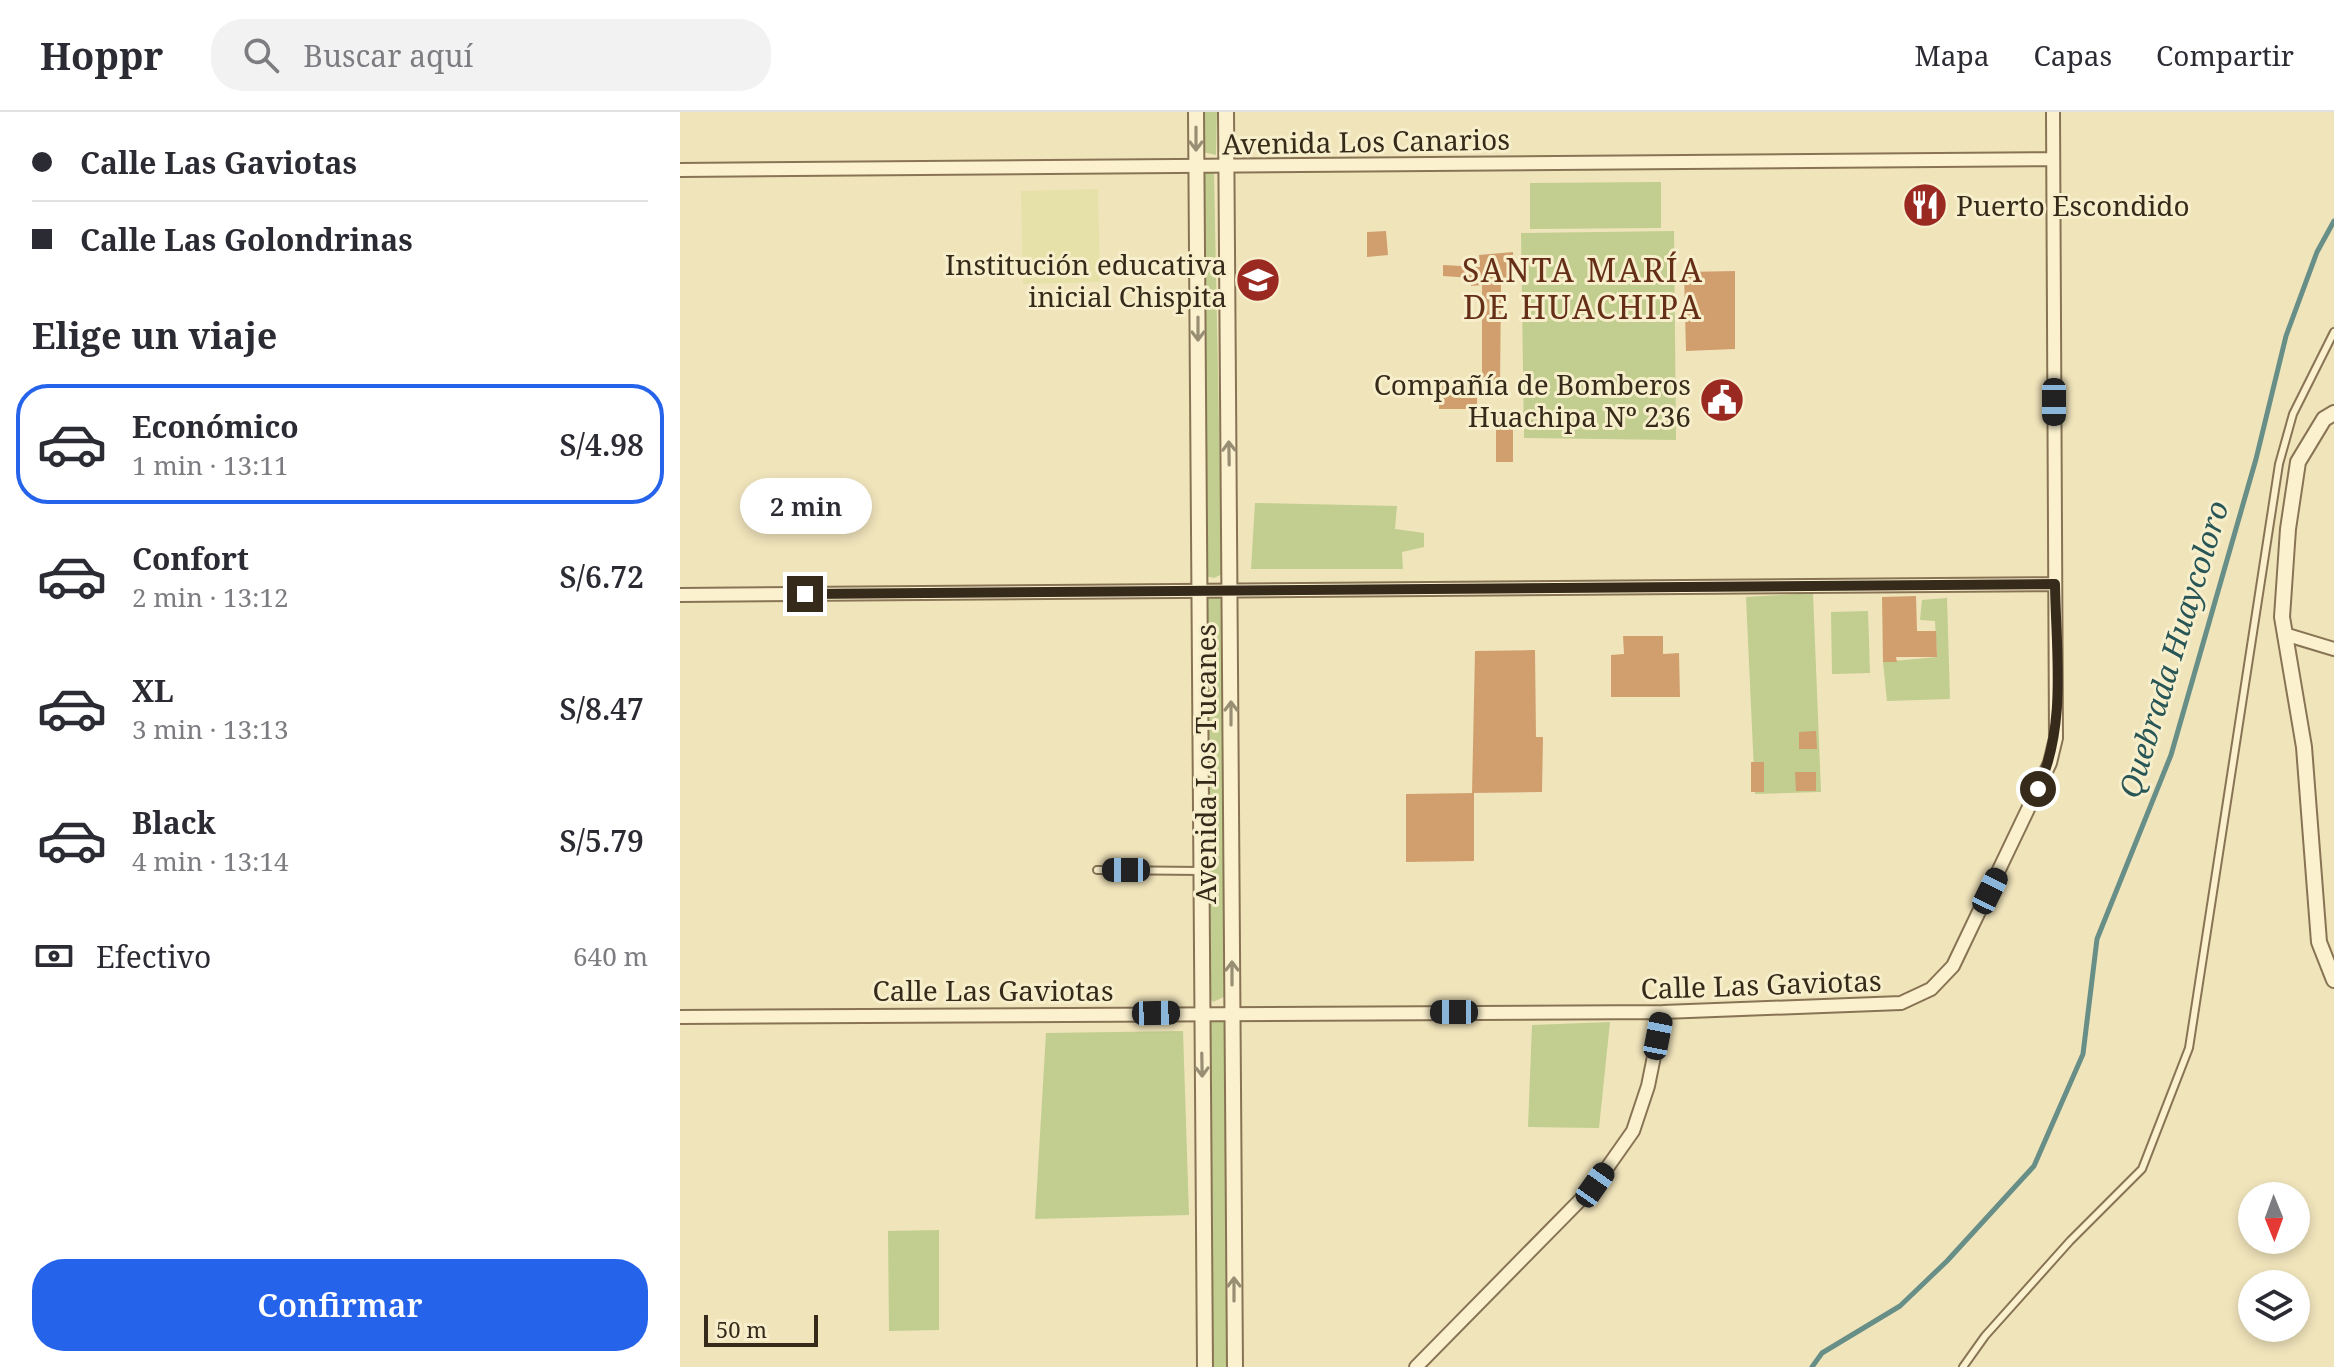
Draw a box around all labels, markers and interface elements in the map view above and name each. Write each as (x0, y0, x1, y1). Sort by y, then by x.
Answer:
search box (211, 19, 771, 91)
text: Hoppr (40, 29, 163, 81)
icon: search (239, 33, 283, 77)
text: Buscar aquí (303, 35, 473, 76)
text: Mapa (1915, 36, 1989, 74)
text: Capas (2033, 36, 2112, 74)
text: Compartir (2156, 36, 2294, 74)
street label: Avenida Los Canarios (1222, 119, 1510, 163)
one-way arrow (1188, 125, 1204, 152)
text: Calle Las Gaviotas (80, 142, 357, 183)
restaurant icon: Puerto Escondido (1901, 181, 1949, 229)
place label: Puerto Escondido (1956, 186, 2190, 224)
text: Calle Las Golondrinas (80, 219, 413, 260)
place label: Institución educativa inicial Chispita (945, 245, 1227, 315)
district label: SANTA MARÍA DE HUACHIPA (1462, 248, 1704, 328)
school or university icon: Institución educativa inicial Chispita (1234, 256, 1282, 304)
text: Elige un viaje (32, 311, 277, 360)
one-way arrow (1190, 315, 1206, 342)
place label: Compañía de Bomberos Huachipa Nº 236 (1374, 365, 1691, 435)
public building icon: Compañía de Bomberos Huachipa Nº 236 (1698, 376, 1746, 424)
car (2042, 378, 2066, 426)
text: Económico (132, 406, 299, 447)
icon: car (36, 408, 108, 480)
text: S/4.98 (559, 424, 644, 465)
one-way arrow (1221, 440, 1236, 467)
text: 1 min · 13:11 (132, 447, 289, 483)
callout: 2 min (739, 478, 871, 534)
text: 2 min (770, 488, 842, 524)
water label: Quebrada Huaycoloro (2108, 496, 2238, 802)
text: Confort (132, 538, 249, 579)
icon: car (36, 540, 108, 612)
text: S/6.72 (559, 556, 644, 597)
route end (787, 576, 823, 612)
text: 2 min · 13:12 (132, 579, 289, 615)
street label: Avenida Los Tucanes (1186, 624, 1224, 904)
text: XL (132, 670, 174, 711)
icon: car (36, 672, 108, 744)
text: S/8.47 (559, 688, 644, 729)
one-way arrow (1223, 700, 1239, 727)
text: 3 min · 13:13 (132, 711, 289, 747)
route start (2020, 771, 2056, 807)
text: Black (132, 802, 216, 843)
icon: car (36, 804, 108, 876)
text: S/5.79 (559, 820, 644, 861)
text: 4 min · 13:14 (132, 843, 289, 879)
car (1102, 858, 1150, 882)
car (1969, 864, 2011, 918)
icon: cash (32, 934, 76, 978)
text: Efectivo (96, 936, 211, 977)
text: 640 m (573, 938, 648, 974)
one-way arrow (1224, 960, 1240, 987)
street label: Calle Las Gaviotas (1640, 961, 1882, 1007)
street label: Calle Las Gaviotas (872, 971, 1114, 1009)
car (1430, 1000, 1478, 1024)
car (1132, 1001, 1180, 1025)
car (1642, 1010, 1674, 1062)
one-way arrow (1194, 1051, 1210, 1078)
car (1571, 1158, 1619, 1212)
north arrow (2238, 1182, 2310, 1254)
map controls (2238, 1182, 2310, 1342)
button: Confirmar (32, 1259, 648, 1351)
button: layers (2238, 1270, 2310, 1342)
one-way arrow (1226, 1276, 1242, 1303)
scale bar (704, 1311, 818, 1347)
text: 50 m (716, 1314, 767, 1344)

